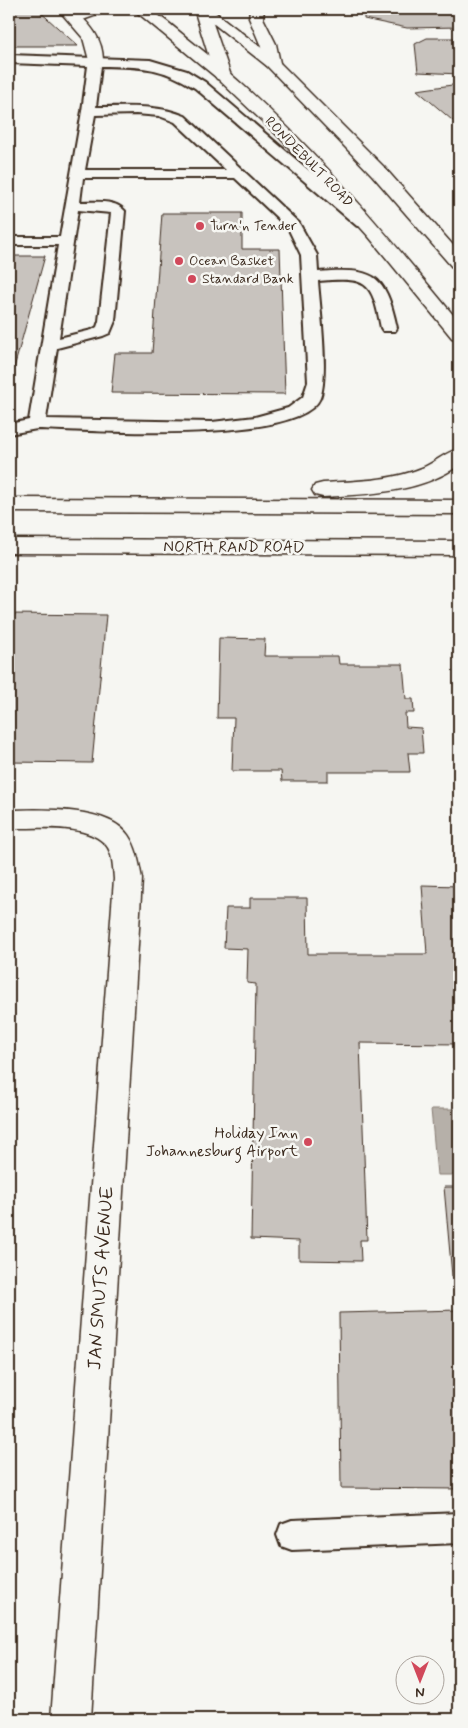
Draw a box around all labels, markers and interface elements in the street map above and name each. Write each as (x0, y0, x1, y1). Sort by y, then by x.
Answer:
street label: RONDEBULT ROAD (261, 113, 357, 211)
place label: Turn'n Tender (210, 217, 297, 235)
marker: Turn'n Tender (194, 220, 206, 232)
place label: Ocean Basket (189, 252, 274, 270)
marker: Ocean Basket (173, 255, 185, 267)
place label: Standard Bank (202, 270, 294, 288)
marker: Standard Bank (186, 273, 198, 285)
street label: NORTH RAND ROAD (163, 537, 305, 558)
place label: Holiday Inn Johannesburg Airport (146, 1123, 299, 1163)
marker: Holiday Inn Johannesburg Airport (302, 1136, 314, 1148)
street label: JAN SMUTS AVENUE (82, 1185, 120, 1371)
north arrow (396, 1656, 446, 1706)
text: N (415, 1683, 425, 1701)

